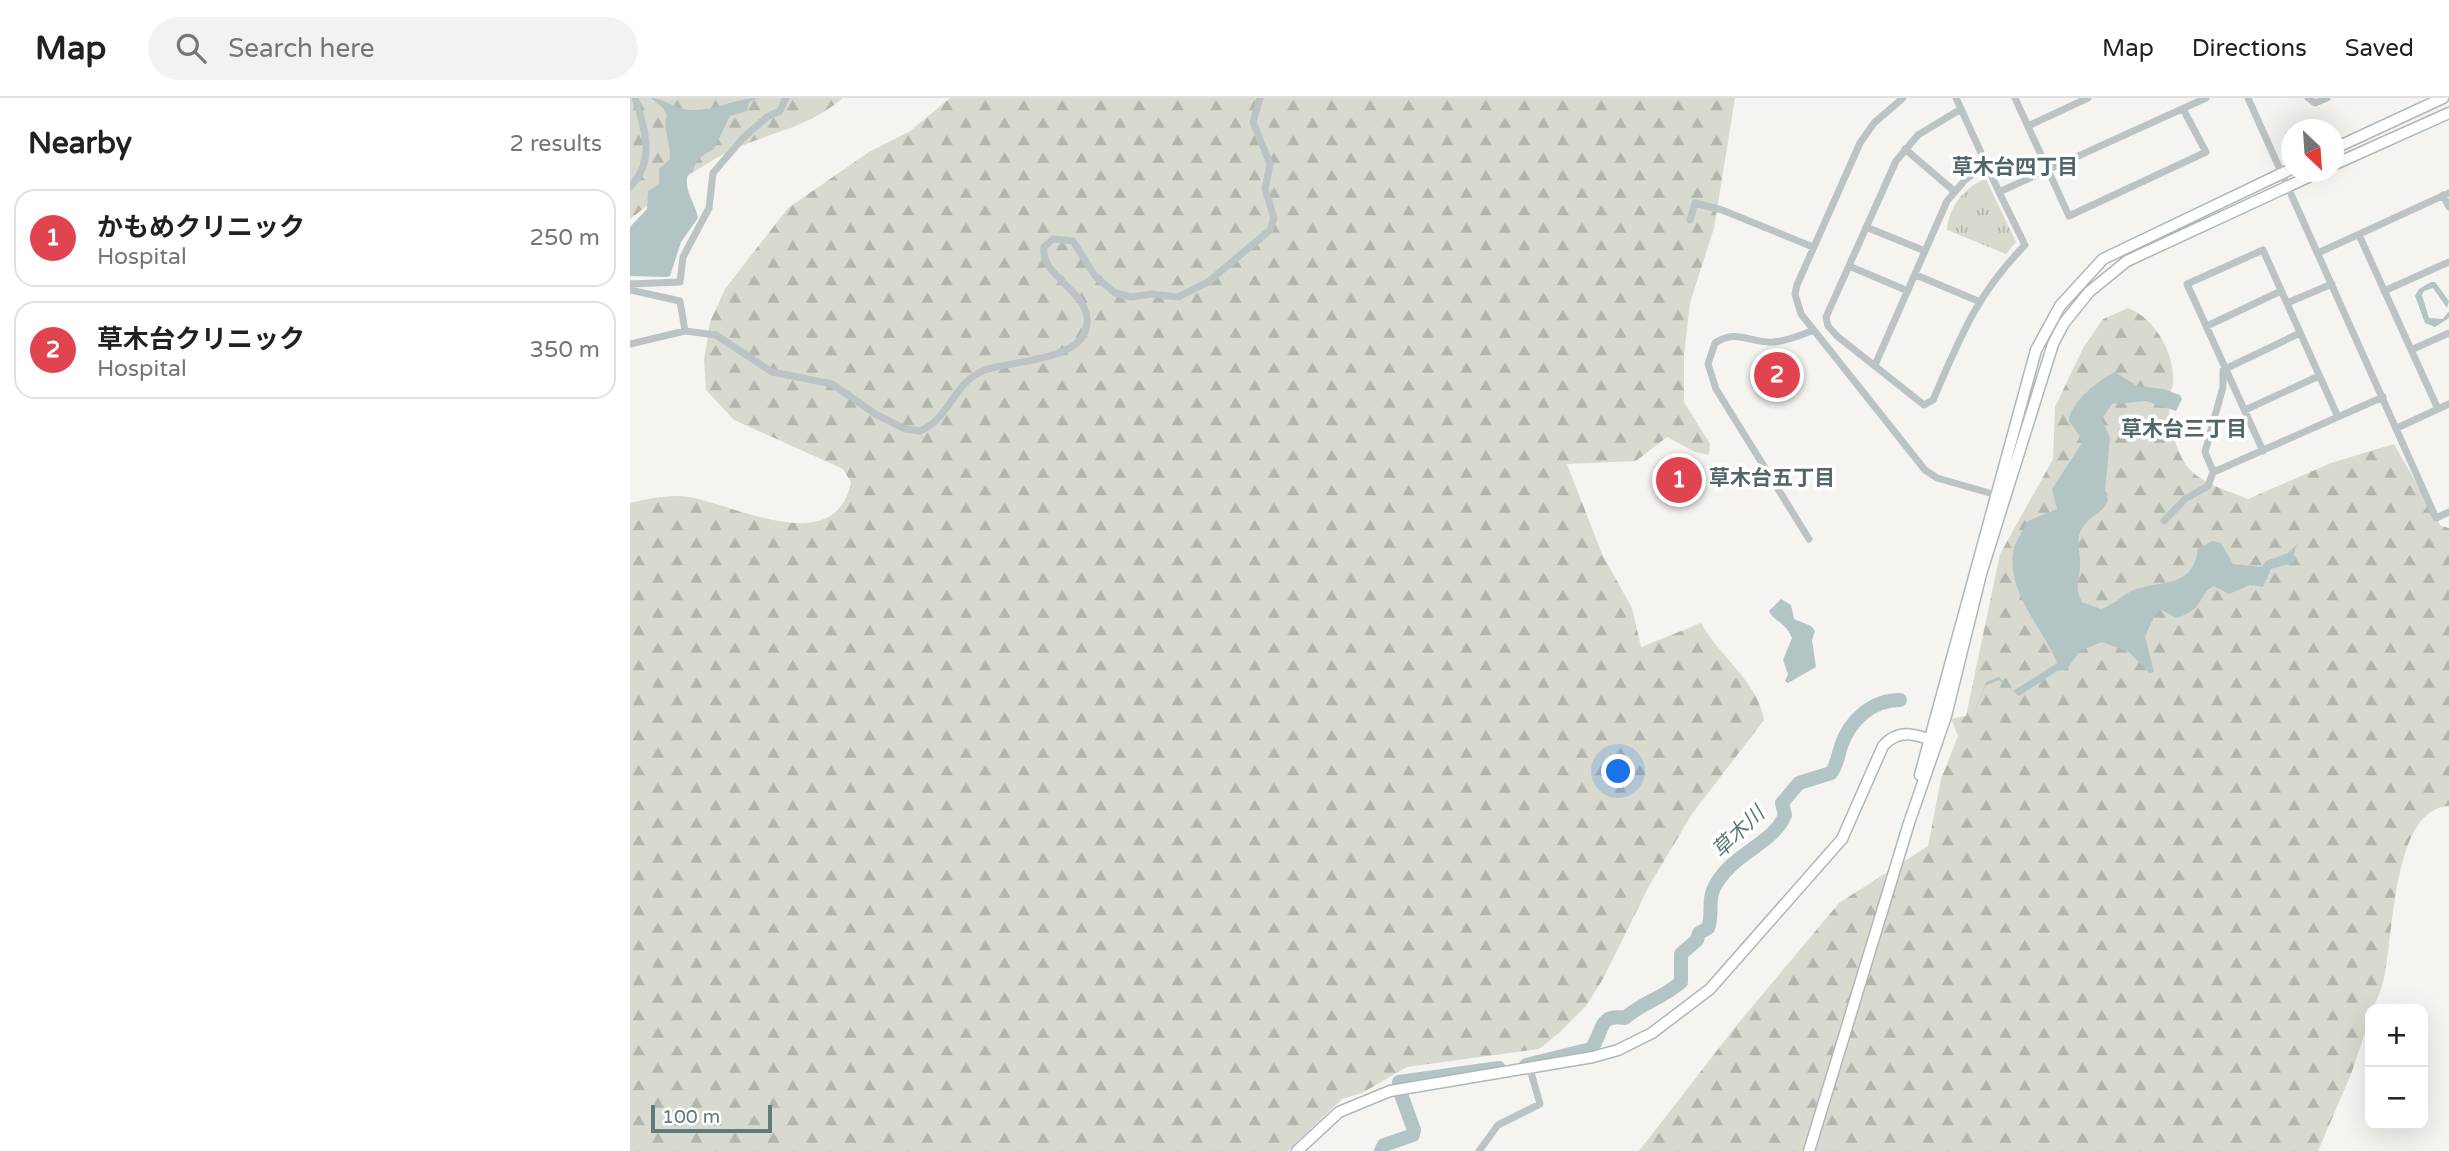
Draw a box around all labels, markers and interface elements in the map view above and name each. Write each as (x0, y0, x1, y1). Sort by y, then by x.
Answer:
search box (148, 17, 638, 80)
text: Map (35, 29, 106, 68)
icon: search (172, 29, 210, 67)
text: Search here (228, 33, 374, 64)
text: Map (2102, 34, 2154, 63)
text: Directions (2192, 34, 2307, 63)
text: Saved (2345, 34, 2414, 63)
north arrow (2281, 119, 2344, 182)
text: Nearby (28, 125, 132, 162)
text: 2 results (509, 130, 602, 158)
district label: 草木台四丁目 (1952, 155, 2078, 180)
text: かもめクリニック (97, 212, 305, 243)
text: 1 (46, 224, 60, 252)
text: 250 m (530, 224, 600, 252)
text: Hospital (97, 243, 187, 271)
text: 草木台クリニック (97, 324, 305, 355)
text: 2 (46, 336, 60, 364)
text: 350 m (530, 336, 600, 364)
pin: 2 (1754, 349, 1800, 401)
text: Hospital (97, 355, 187, 383)
district label: 草木台三丁目 (2121, 417, 2247, 442)
pin: 1 (1656, 454, 1702, 506)
district label: 草木台五丁目 (1709, 466, 1835, 491)
your location (1601, 754, 1635, 788)
water label: 草木川 (1707, 800, 1771, 863)
map controls (2365, 1004, 2428, 1130)
button: + (2365, 1004, 2428, 1067)
button: − (2365, 1067, 2428, 1130)
scale bar (651, 1102, 772, 1134)
text: 100 m (662, 1106, 720, 1128)

